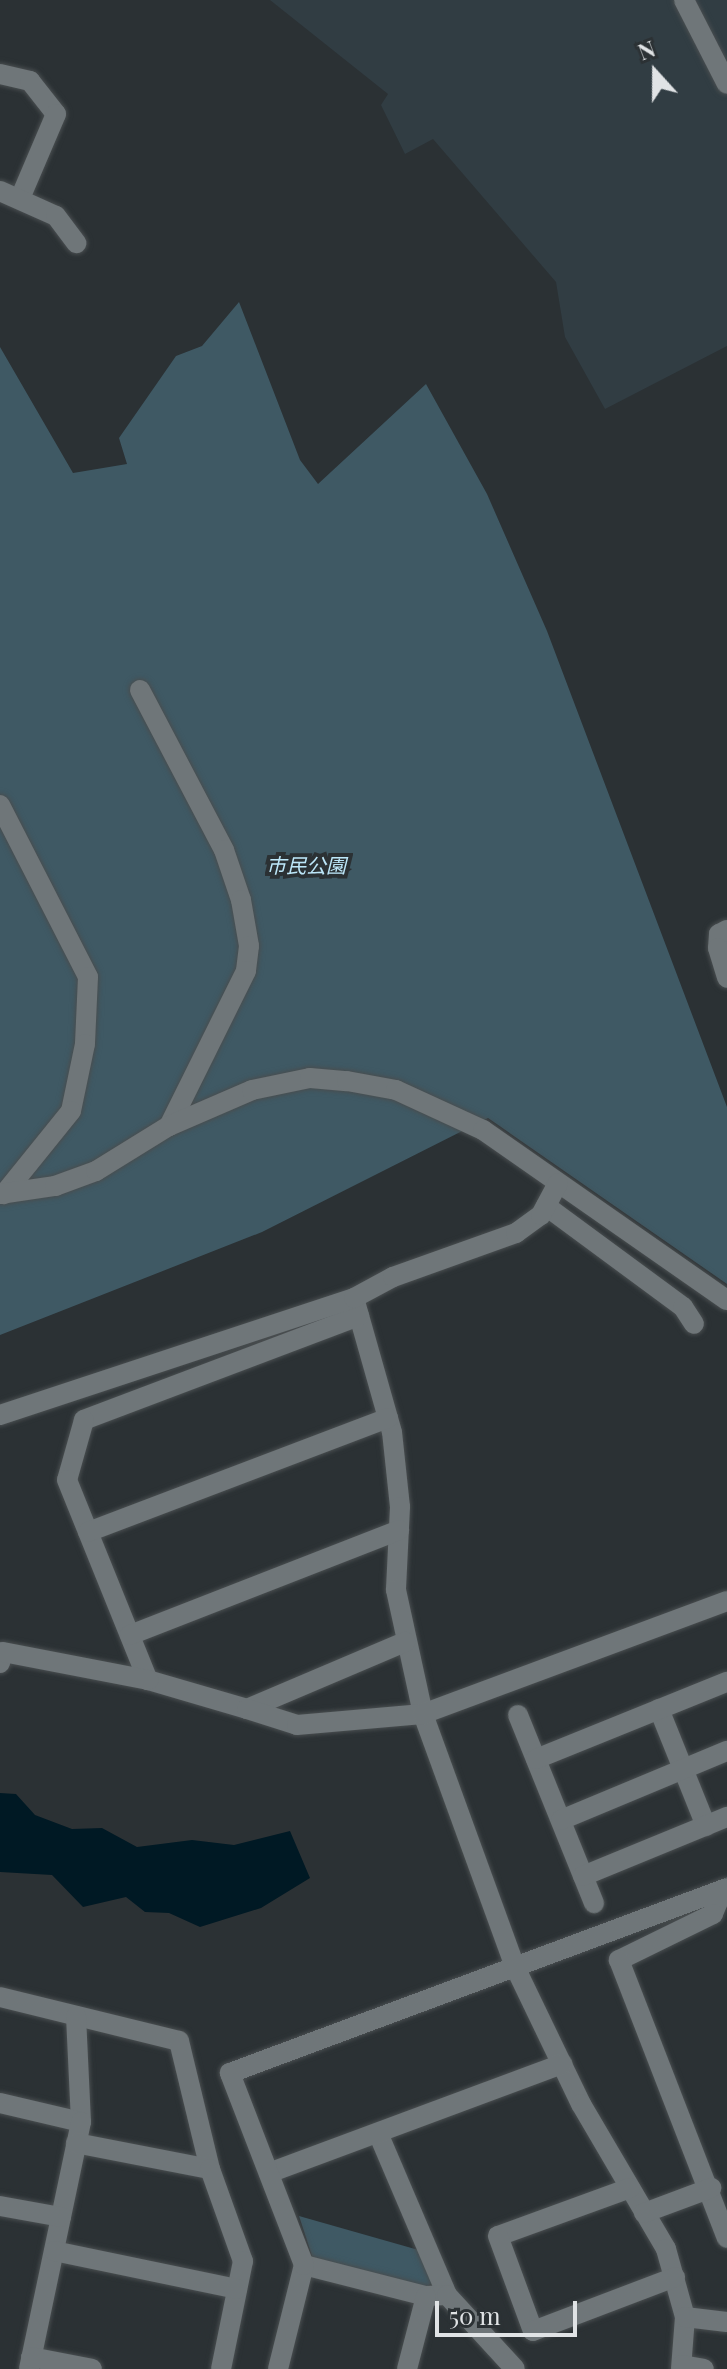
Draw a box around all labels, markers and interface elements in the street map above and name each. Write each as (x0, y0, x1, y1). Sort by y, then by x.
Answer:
north arrow (615, 32, 695, 112)
text: N (634, 33, 659, 66)
park label: 市民公園 (266, 852, 346, 876)
scale bar (439, 2285, 581, 2335)
text: 50 m (449, 2299, 501, 2331)

